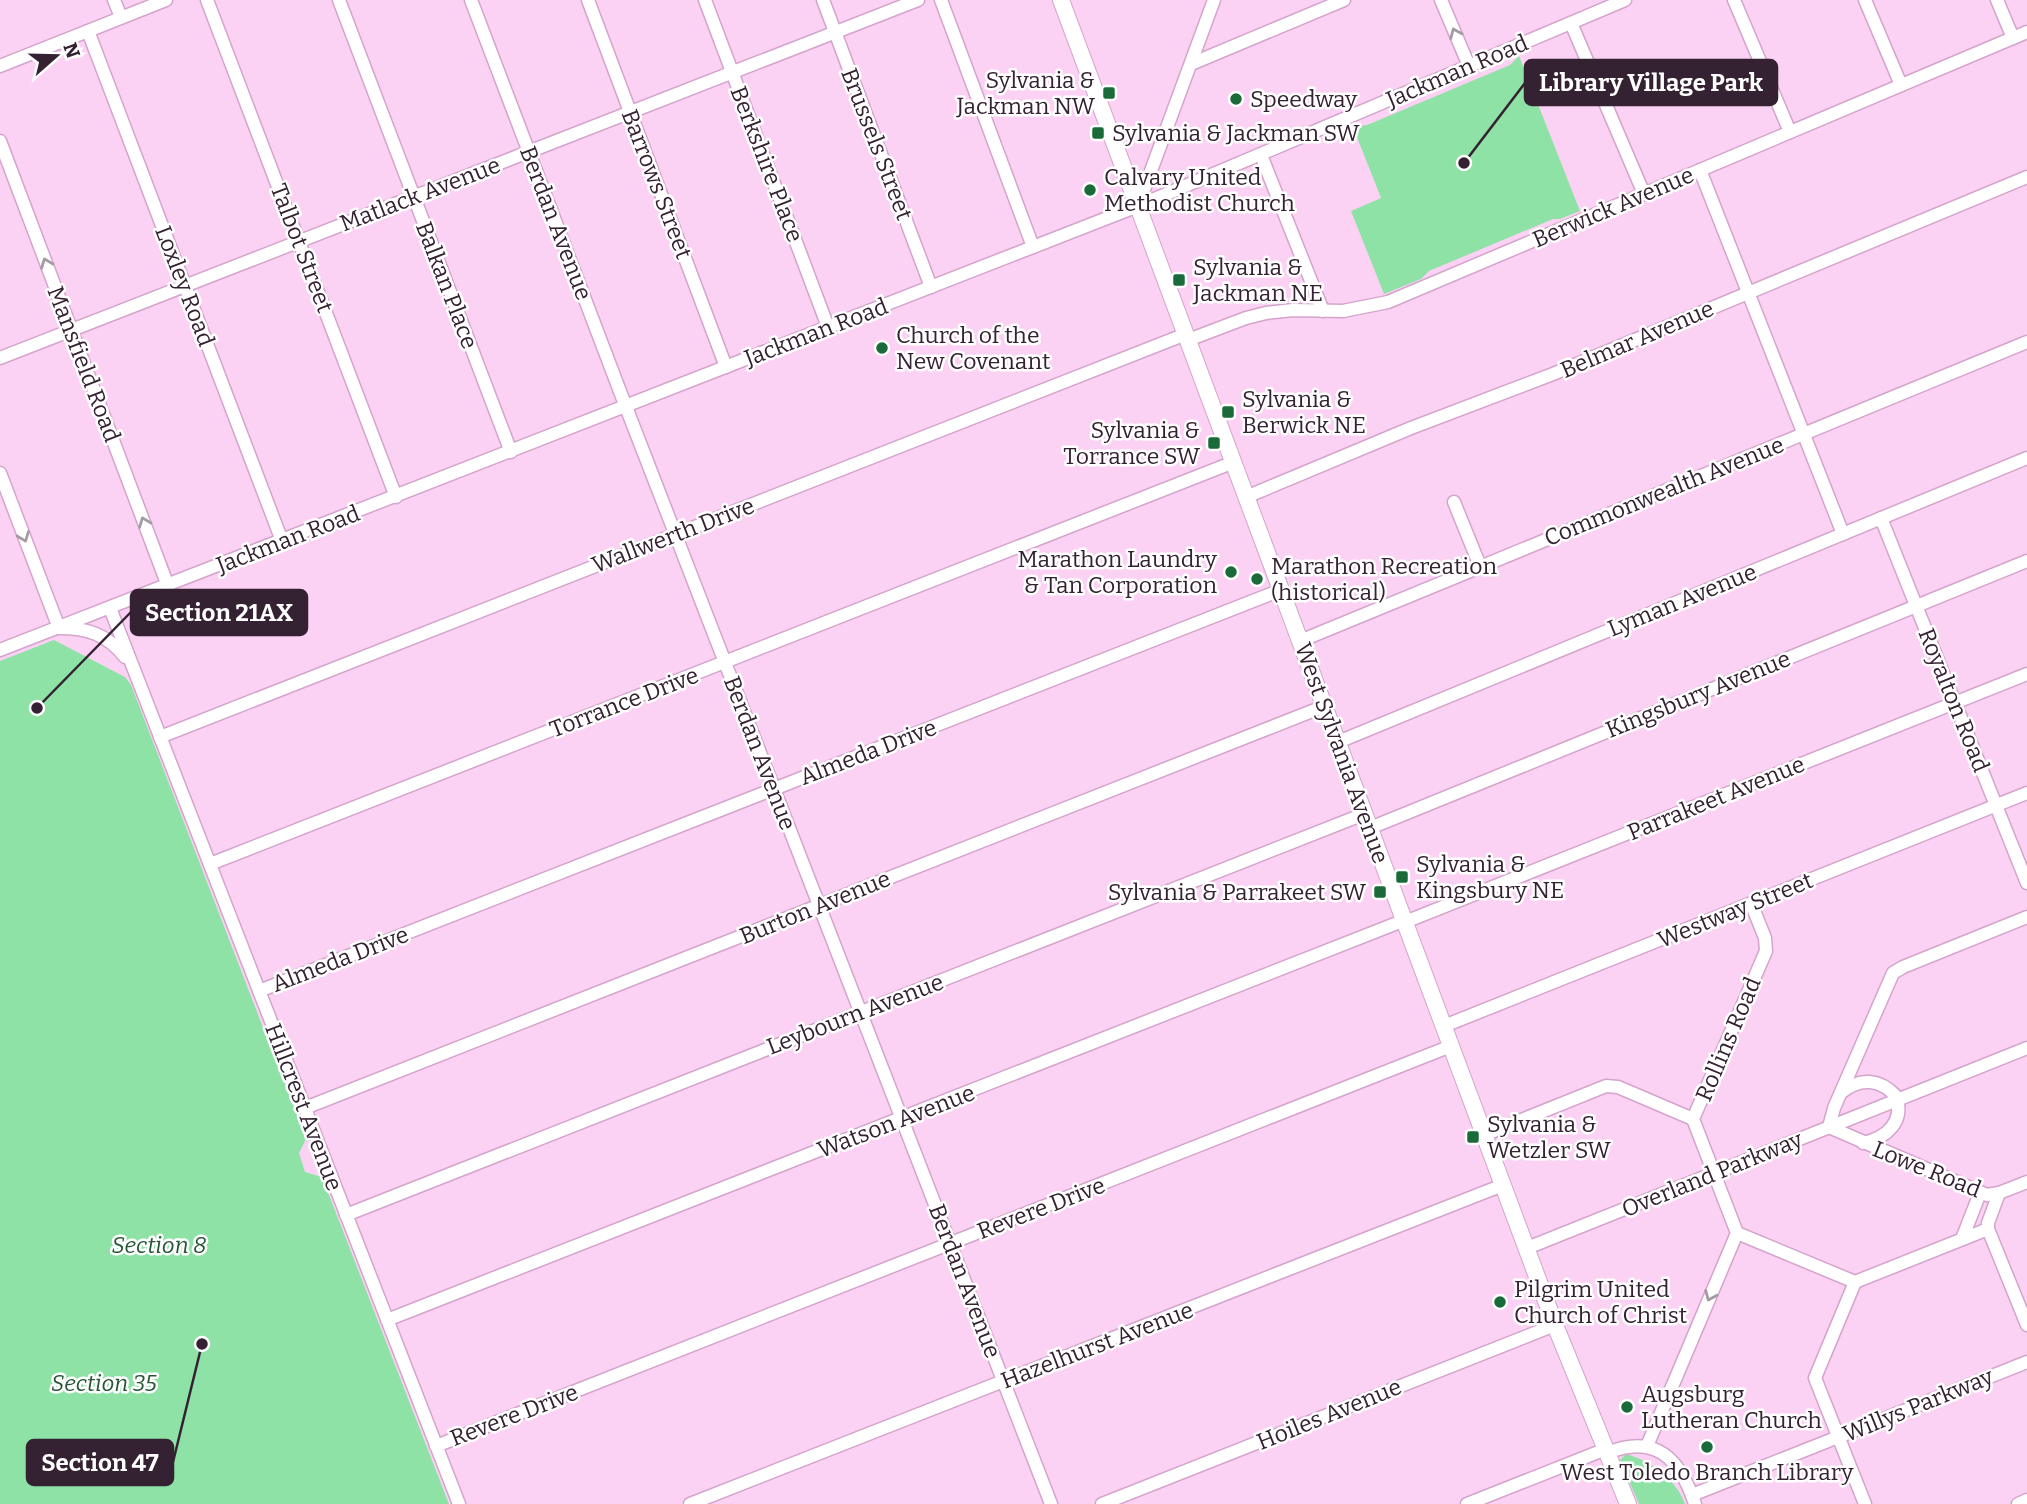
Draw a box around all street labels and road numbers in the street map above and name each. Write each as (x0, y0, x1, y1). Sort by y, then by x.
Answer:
street label: Jackman Road (1381, 28, 1533, 114)
street label: Brussels Street (835, 64, 919, 224)
street label: Berkshire Place (724, 82, 810, 246)
street label: Barrows Street (616, 105, 698, 263)
street label: Berdan Avenue (514, 142, 598, 304)
street label: Matlack Avenue (336, 151, 504, 237)
street label: Berwick Avenue (1528, 160, 1698, 254)
street label: Talbot Street (265, 180, 339, 316)
street label: Balkan Place (410, 217, 484, 353)
street label: Loxley Road (149, 222, 221, 351)
street label: Mansfield Road (41, 282, 127, 446)
street label: Jackman Road (739, 292, 892, 373)
street label: Belmar Avenue (1556, 294, 1718, 384)
street label: Commonwealth Avenue (1540, 430, 1788, 552)
street label: Wallwerth Drive (588, 491, 758, 579)
street label: Jackman Road (211, 499, 364, 580)
street label: Lyman Avenue (1603, 557, 1761, 643)
street label: Royalton Road (1912, 624, 1996, 776)
street label: West Sylvania Avenue (1289, 639, 1395, 867)
street label: Kingsbury Avenue (1602, 644, 1794, 744)
street label: Torrance Drive (546, 661, 702, 743)
street label: Berdan Avenue (718, 672, 802, 834)
street label: Almeda Drive (796, 713, 940, 791)
street label: Parrakeet Avenue (1623, 750, 1809, 846)
street label: Burton Avenue (736, 864, 894, 950)
street label: Westway Street (1653, 866, 1817, 954)
street label: Almeda Drive (268, 920, 412, 998)
street label: Leybourn Avenue (763, 967, 947, 1061)
street label: Rollins Road (1689, 972, 1767, 1105)
street label: Hillcrest Avenue (259, 1019, 349, 1195)
street label: Watson Avenue (813, 1078, 979, 1164)
street label: Overland Parkway (1617, 1125, 1807, 1223)
street label: Lowe Road (1869, 1135, 1986, 1204)
street label: Revere Drive (973, 1171, 1109, 1245)
street label: Berdan Avenue (923, 1200, 1007, 1362)
street label: Hazelhurst Avenue (997, 1295, 1197, 1395)
street label: Willys Parkway (1839, 1362, 1998, 1448)
street label: Hoiles Avenue (1253, 1372, 1405, 1456)
street label: Revere Drive (446, 1378, 582, 1452)

